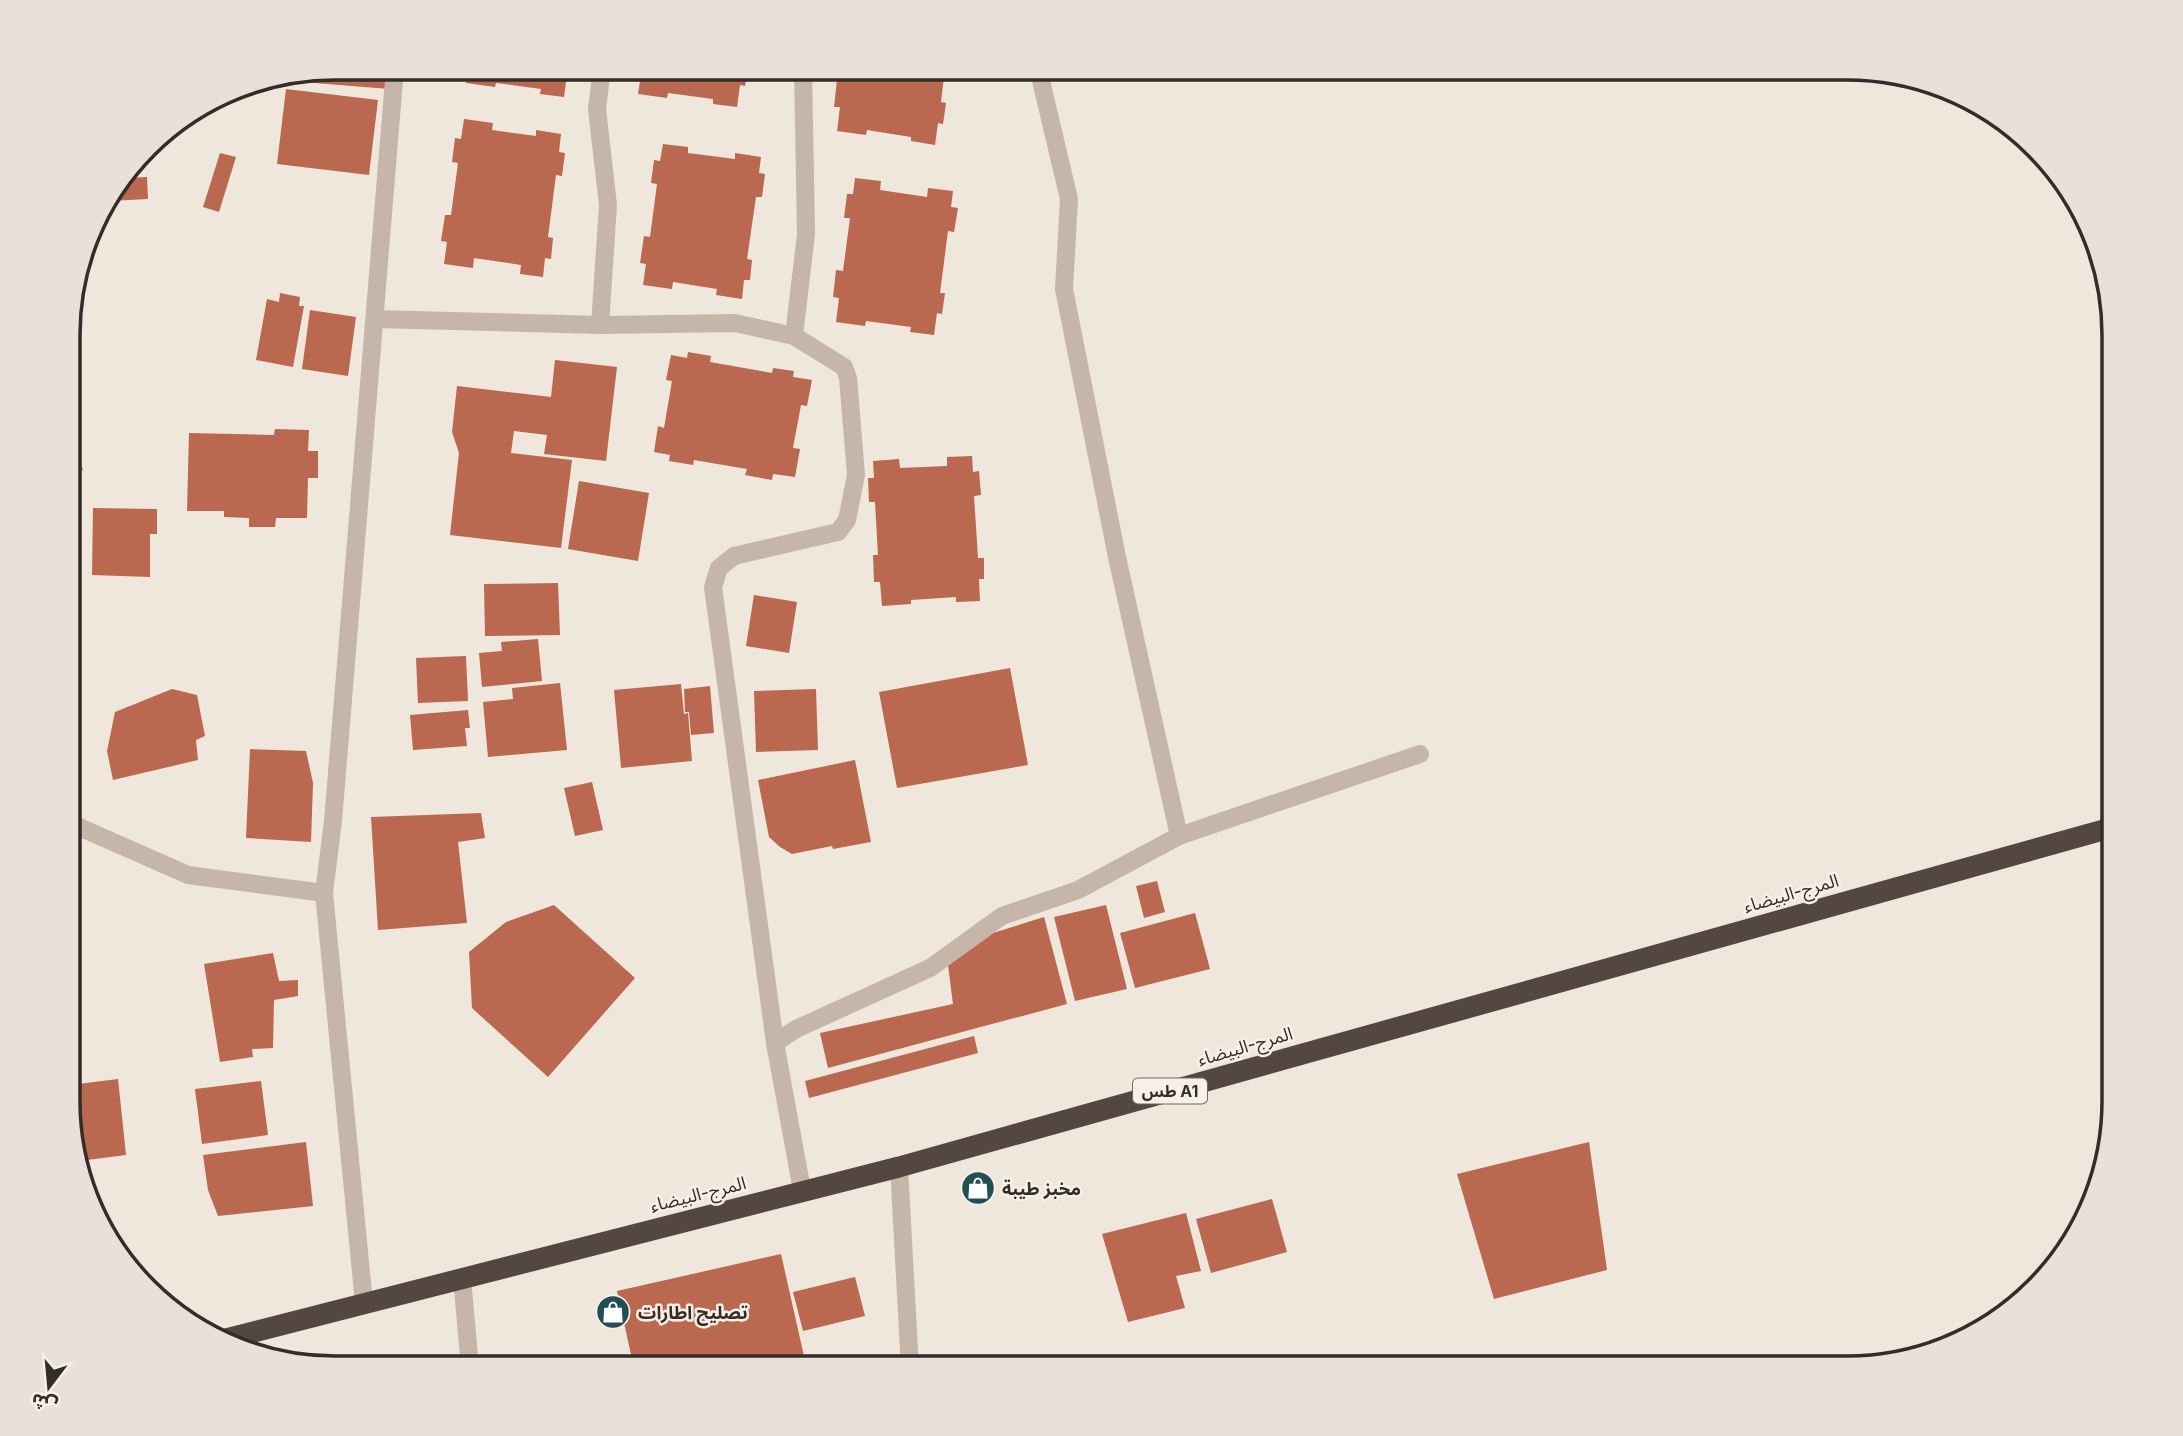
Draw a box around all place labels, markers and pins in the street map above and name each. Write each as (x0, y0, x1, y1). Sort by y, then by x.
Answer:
shop icon: مخبز طيبة (959, 1169, 997, 1207)
place label: مخبز طيبة (1002, 1178, 1081, 1200)
shop icon: تصليح اطارات (594, 1293, 632, 1331)
place label: تصليح اطارات (638, 1302, 748, 1326)

